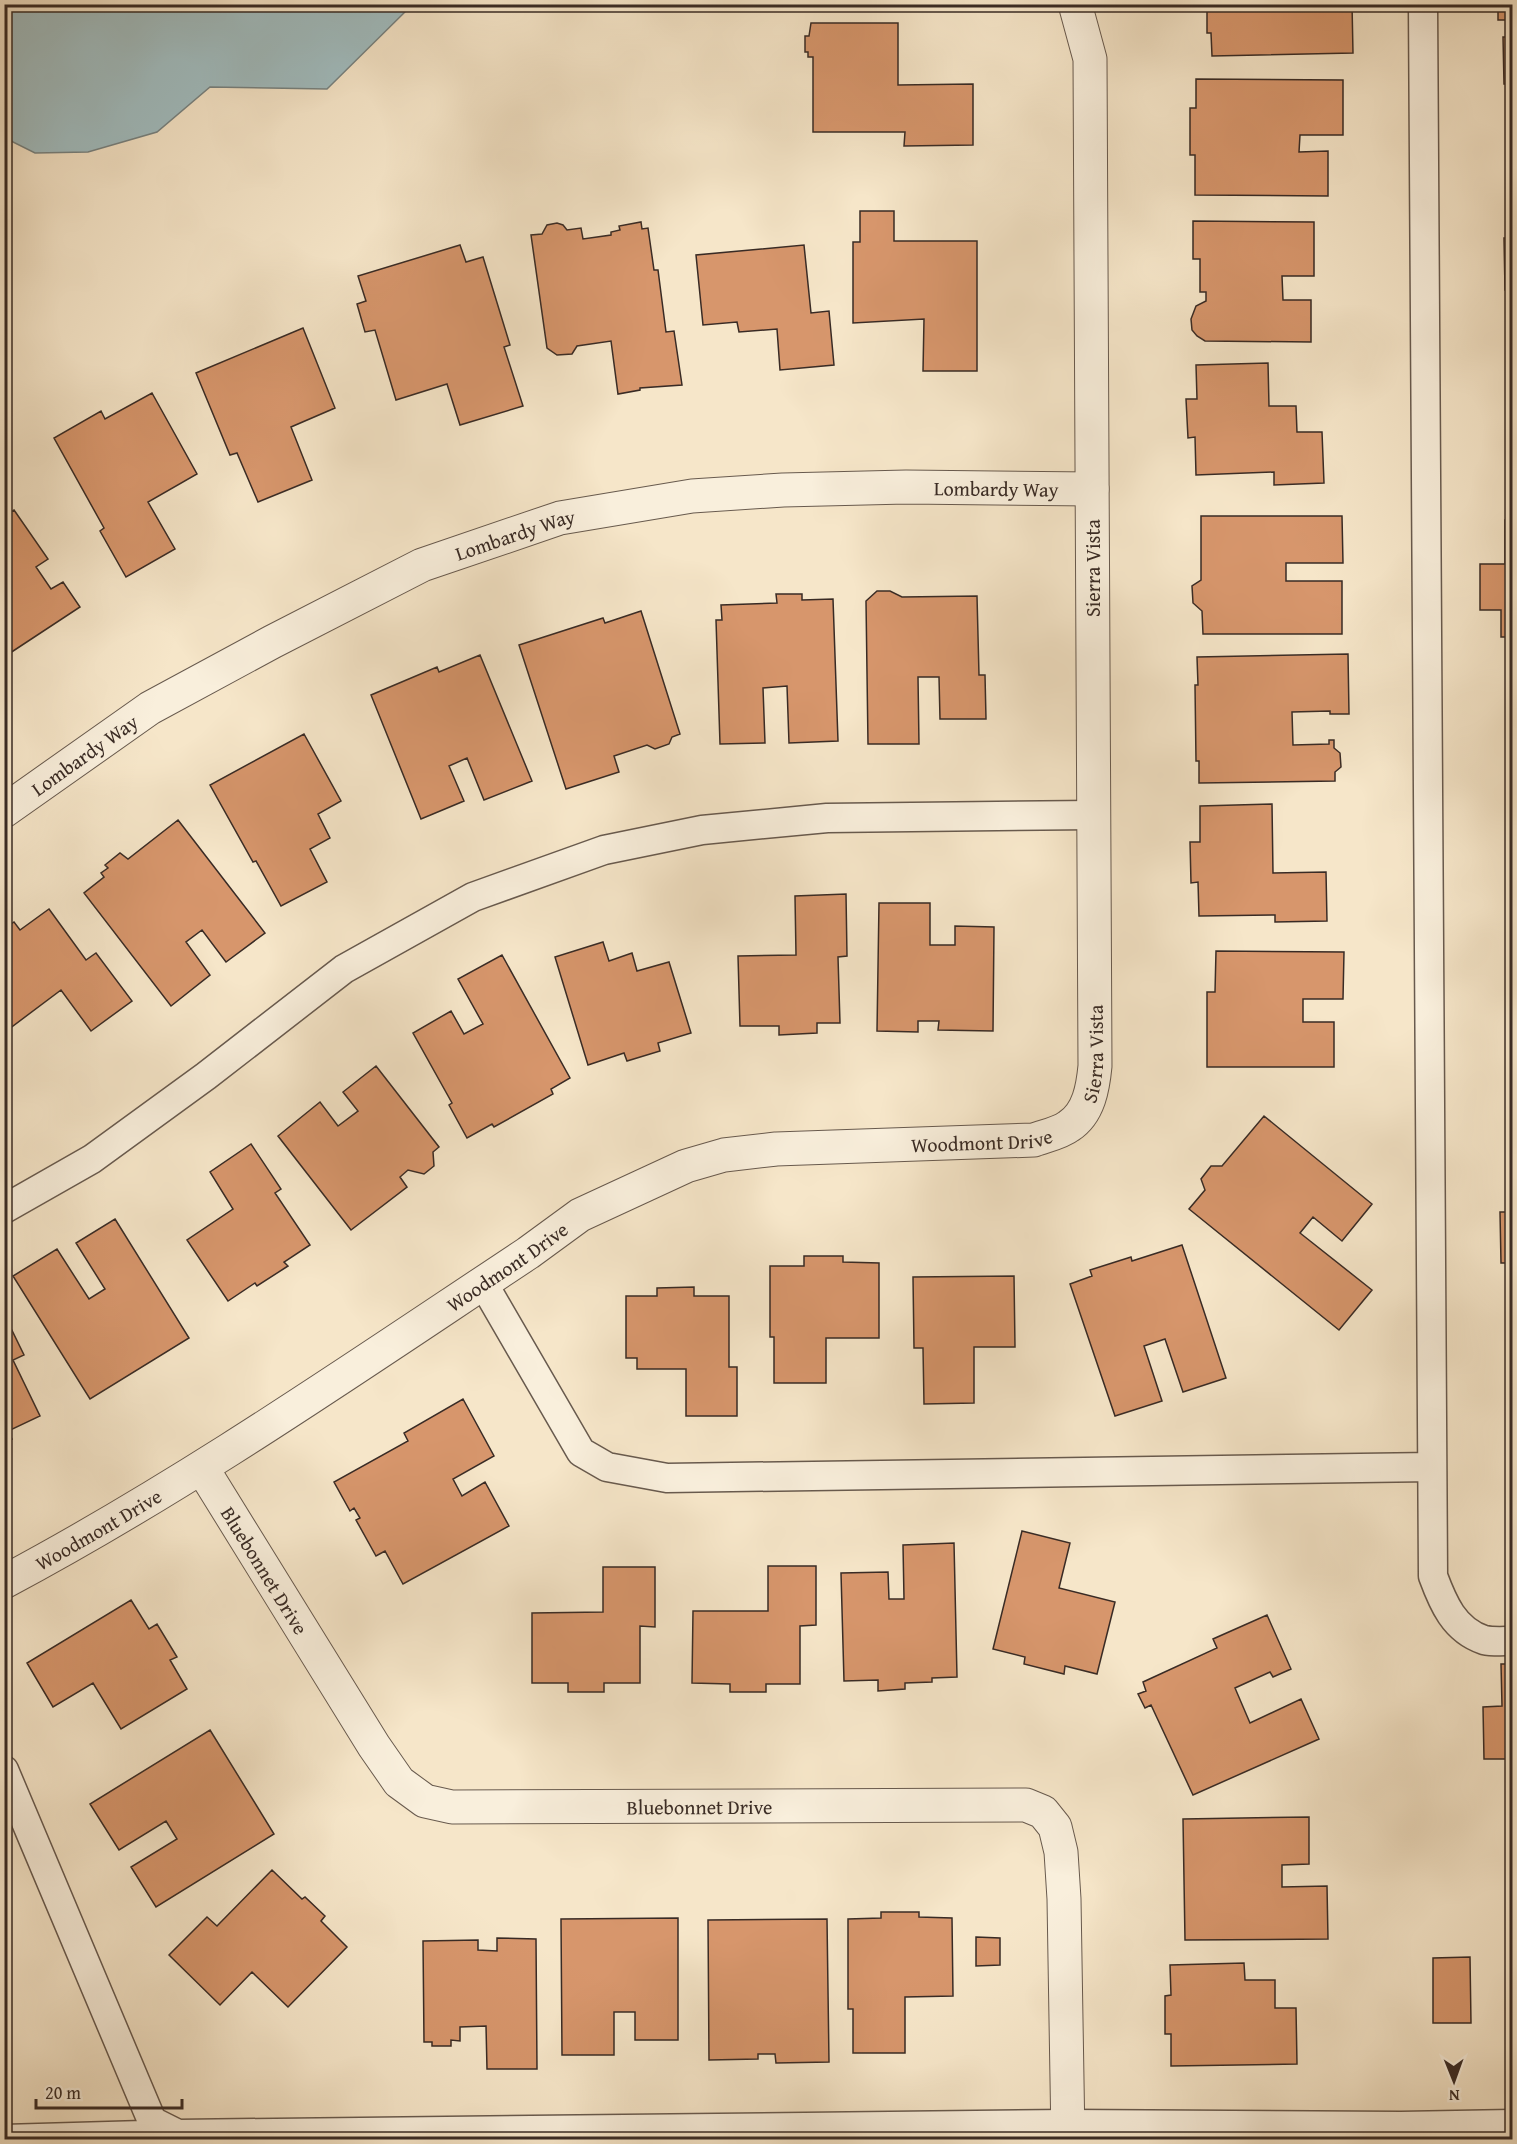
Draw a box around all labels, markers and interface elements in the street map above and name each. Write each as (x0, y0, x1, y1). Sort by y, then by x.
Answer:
street label: Lombardy Way (934, 473, 1059, 503)
street label: Lombardy Way (451, 501, 577, 567)
street label: Sierra Vista (1078, 518, 1107, 617)
street label: Lombardy Way (25, 707, 143, 802)
street label: Sierra Vista (1074, 1004, 1110, 1107)
street label: Woodmont Drive (911, 1121, 1056, 1159)
street label: Woodmont Drive (440, 1214, 574, 1318)
street label: Woodmont Drive (30, 1481, 167, 1577)
street label: Bluebonnet Drive (214, 1500, 316, 1640)
street label: Bluebonnet Drive (626, 1791, 772, 1821)
north arrow (1424, 2051, 1484, 2111)
scale bar (36, 2072, 182, 2110)
text: 20 m (45, 2079, 81, 2106)
text: N (1448, 2084, 1460, 2108)

